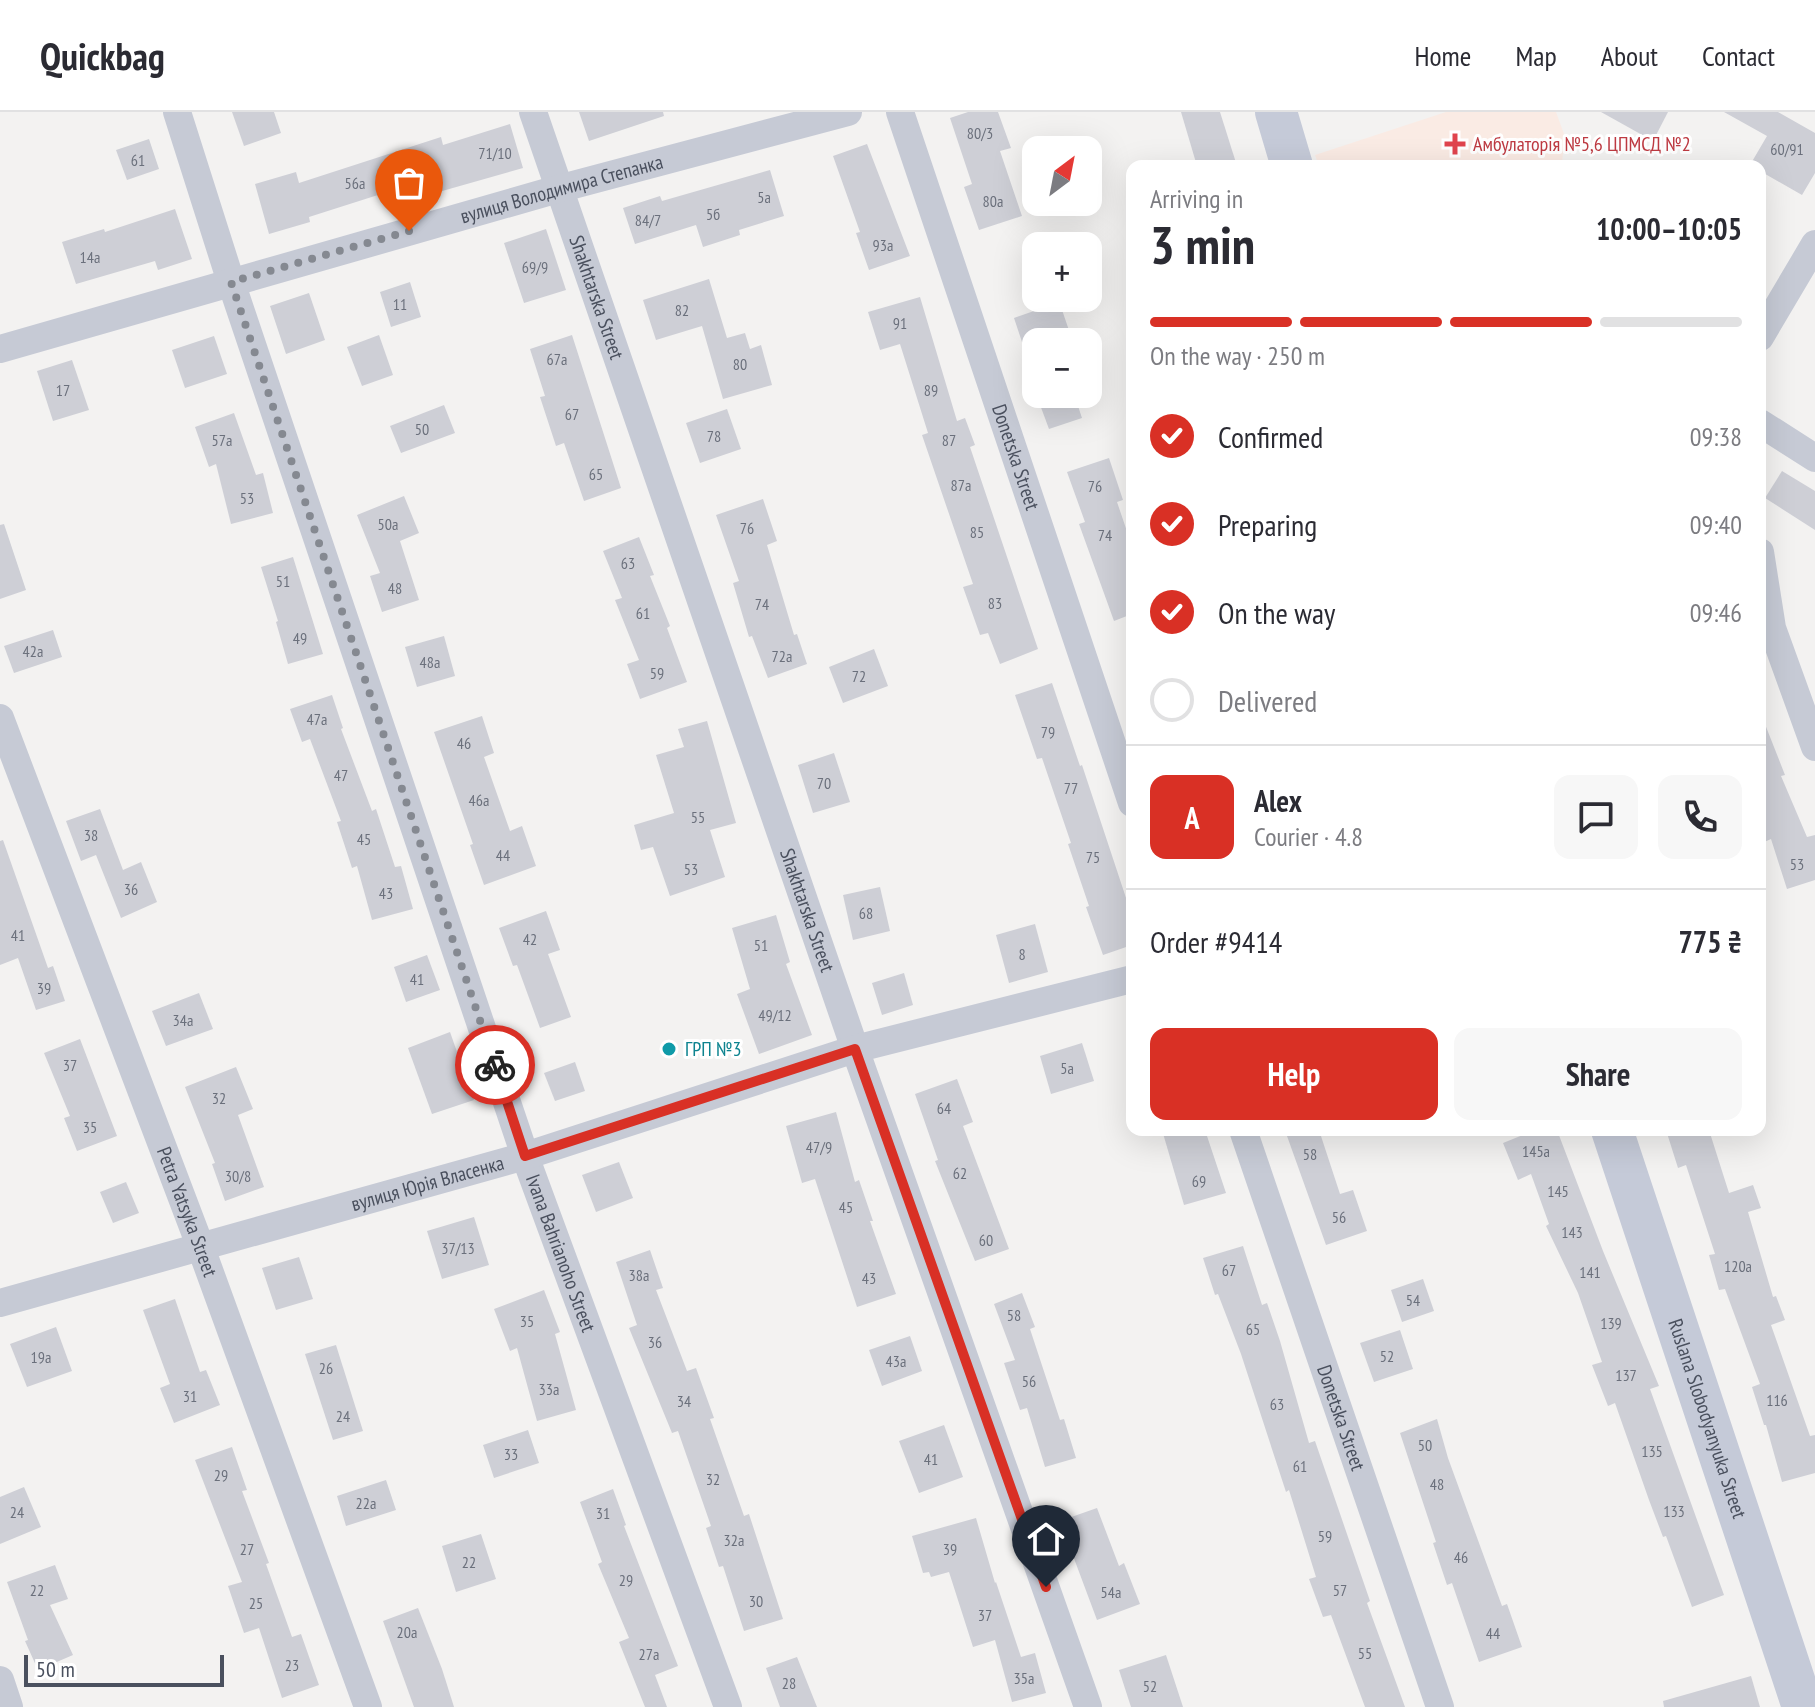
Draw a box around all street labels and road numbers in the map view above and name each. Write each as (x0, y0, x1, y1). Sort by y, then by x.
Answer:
street label: вулиця Володимира Степанка (457, 149, 666, 229)
street label: Shakhtarska Street (563, 232, 630, 363)
street label: Donetska Street (986, 401, 1046, 514)
street label: Shakhtarska Street (774, 845, 841, 976)
street label: Petra Yatsyka Street (151, 1143, 223, 1281)
street label: вулиця Юрія Власенка (348, 1150, 507, 1217)
street label: Ivana Bahrianoho Street (520, 1171, 602, 1336)
street label: Ruslana Slobodyanyuka Street (1662, 1315, 1753, 1522)
street label: Donetska Street (1311, 1361, 1371, 1474)

